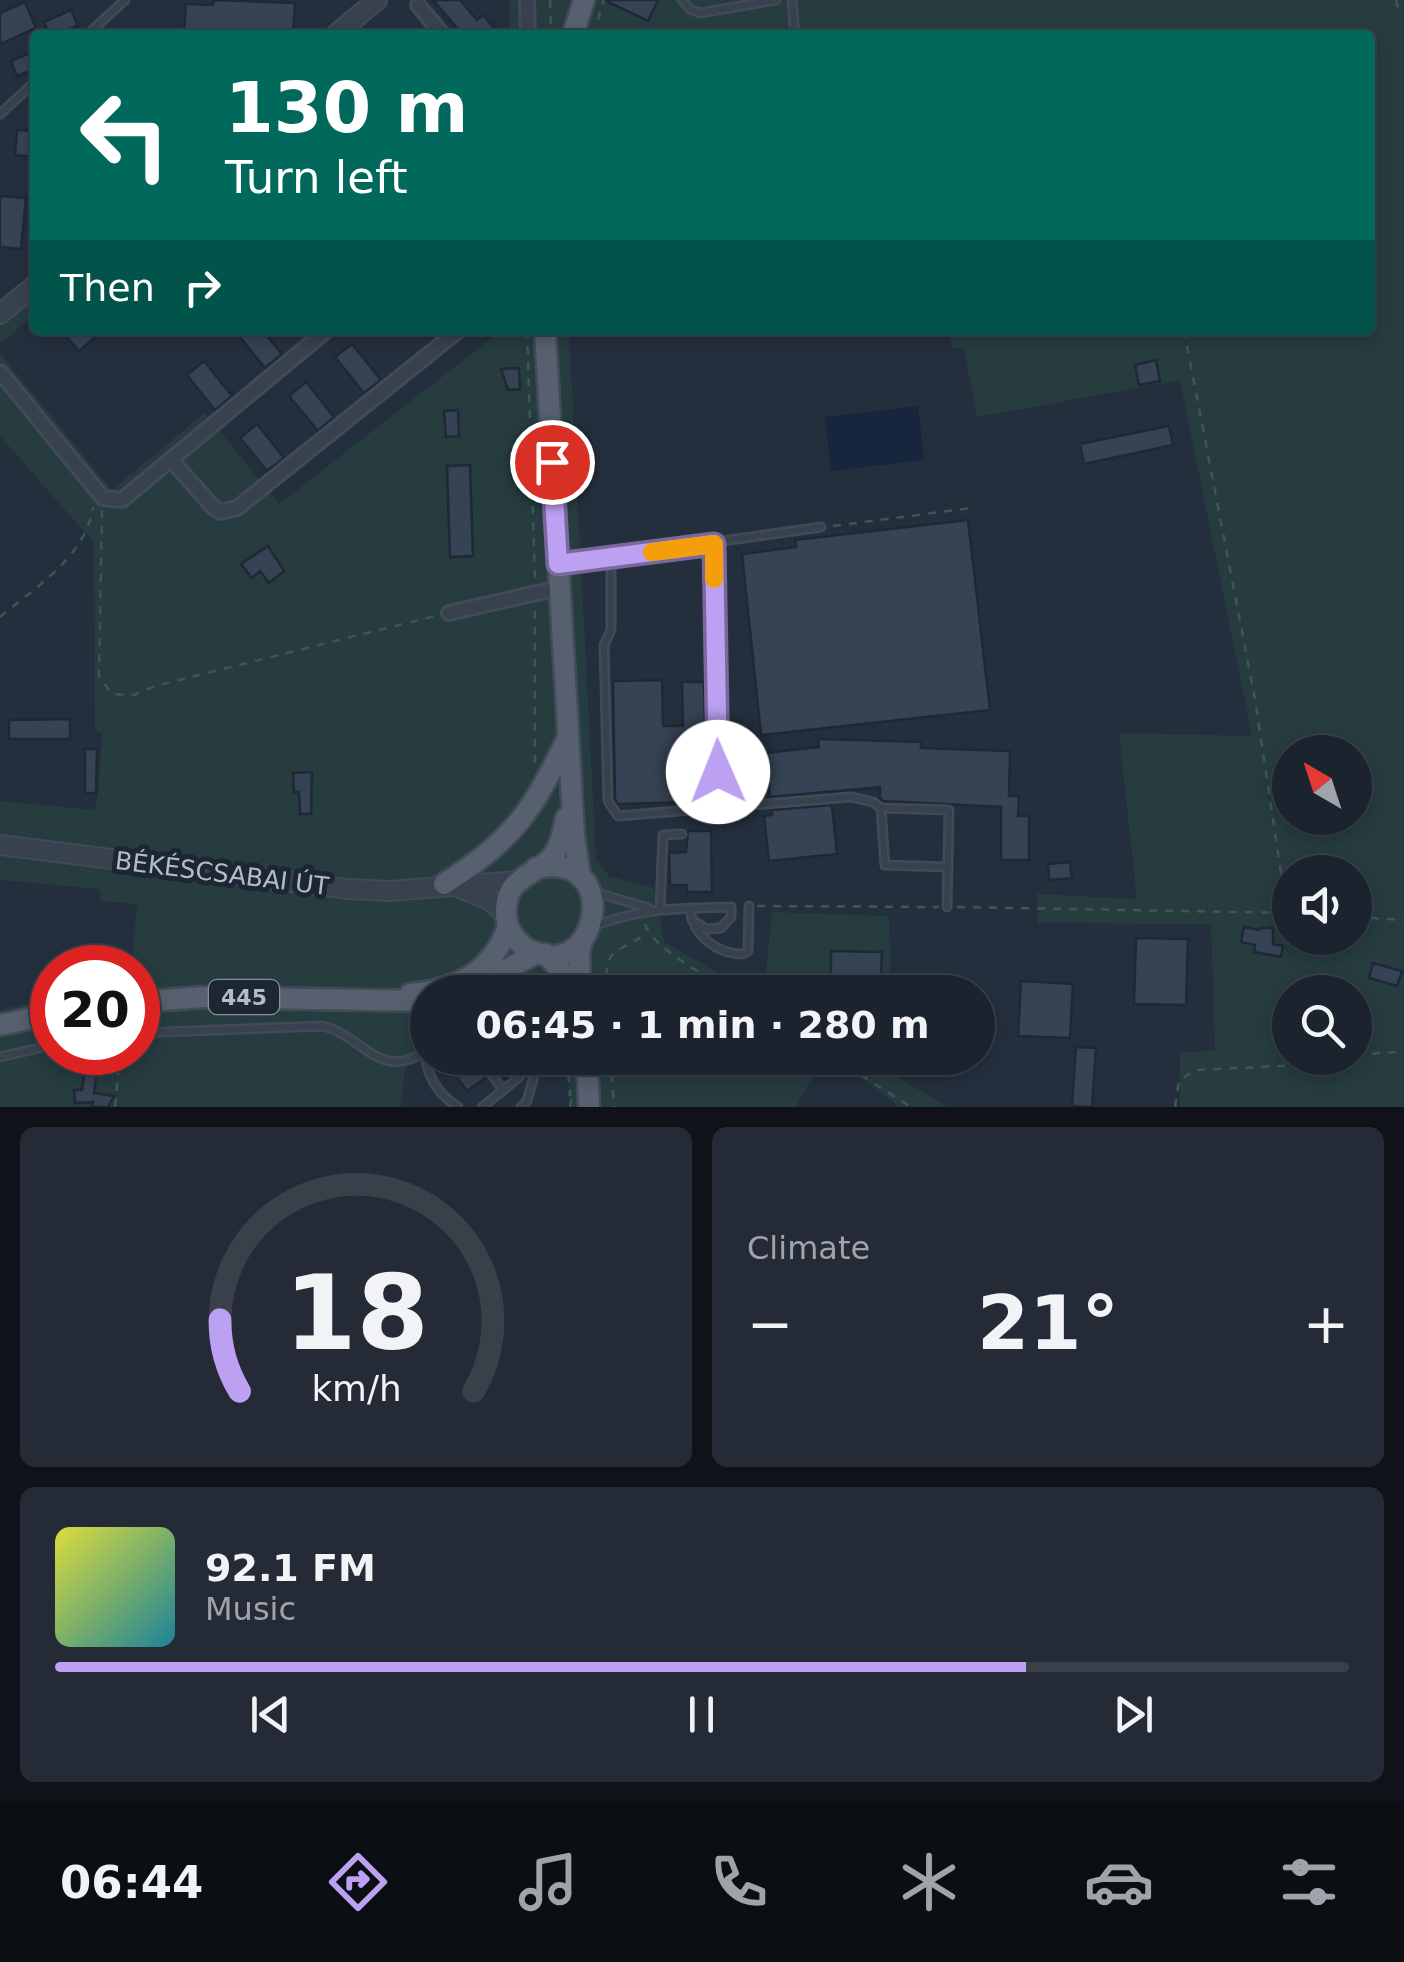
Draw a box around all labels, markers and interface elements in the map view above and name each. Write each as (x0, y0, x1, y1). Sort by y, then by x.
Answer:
text: 130 m (225, 67, 468, 149)
icon: left (60, 70, 190, 200)
text: Turn left (225, 151, 408, 204)
icon: right (175, 260, 230, 315)
text: Then (60, 266, 155, 310)
pin (510, 420, 595, 505)
icon: arrive (525, 435, 580, 490)
position arrow (666, 720, 770, 824)
north arrow (1272, 735, 1372, 835)
map controls (1272, 735, 1372, 1075)
street label: BÉKÉSCSABAI ÚT (113, 845, 331, 901)
button: sound (1272, 855, 1372, 955)
speed limit sign: 20 (30, 945, 160, 1075)
button: search (1272, 975, 1372, 1075)
road number: 445 (209, 980, 279, 1014)
text: 06:45 · 1 min · 280 m (475, 1003, 930, 1047)
text: Climate (747, 1229, 870, 1267)
text: 18 (284, 1252, 428, 1374)
text: 21° (977, 1279, 1119, 1367)
text: − (747, 1292, 793, 1356)
text: + (1303, 1292, 1349, 1356)
text: km/h (311, 1368, 401, 1409)
text: 92.1 FM (205, 1546, 376, 1590)
text: Music (205, 1590, 296, 1628)
icon: previous (243, 1687, 298, 1742)
icon: pause (674, 1687, 729, 1742)
icon: next (1106, 1687, 1161, 1742)
icon: directions (323, 1847, 393, 1917)
icon: music (513, 1847, 583, 1917)
icon: phone (704, 1847, 774, 1917)
icon: climate (894, 1847, 964, 1917)
icon: car (1084, 1847, 1154, 1917)
icon: filters (1274, 1847, 1344, 1917)
text: 06:44 (60, 1856, 203, 1909)

